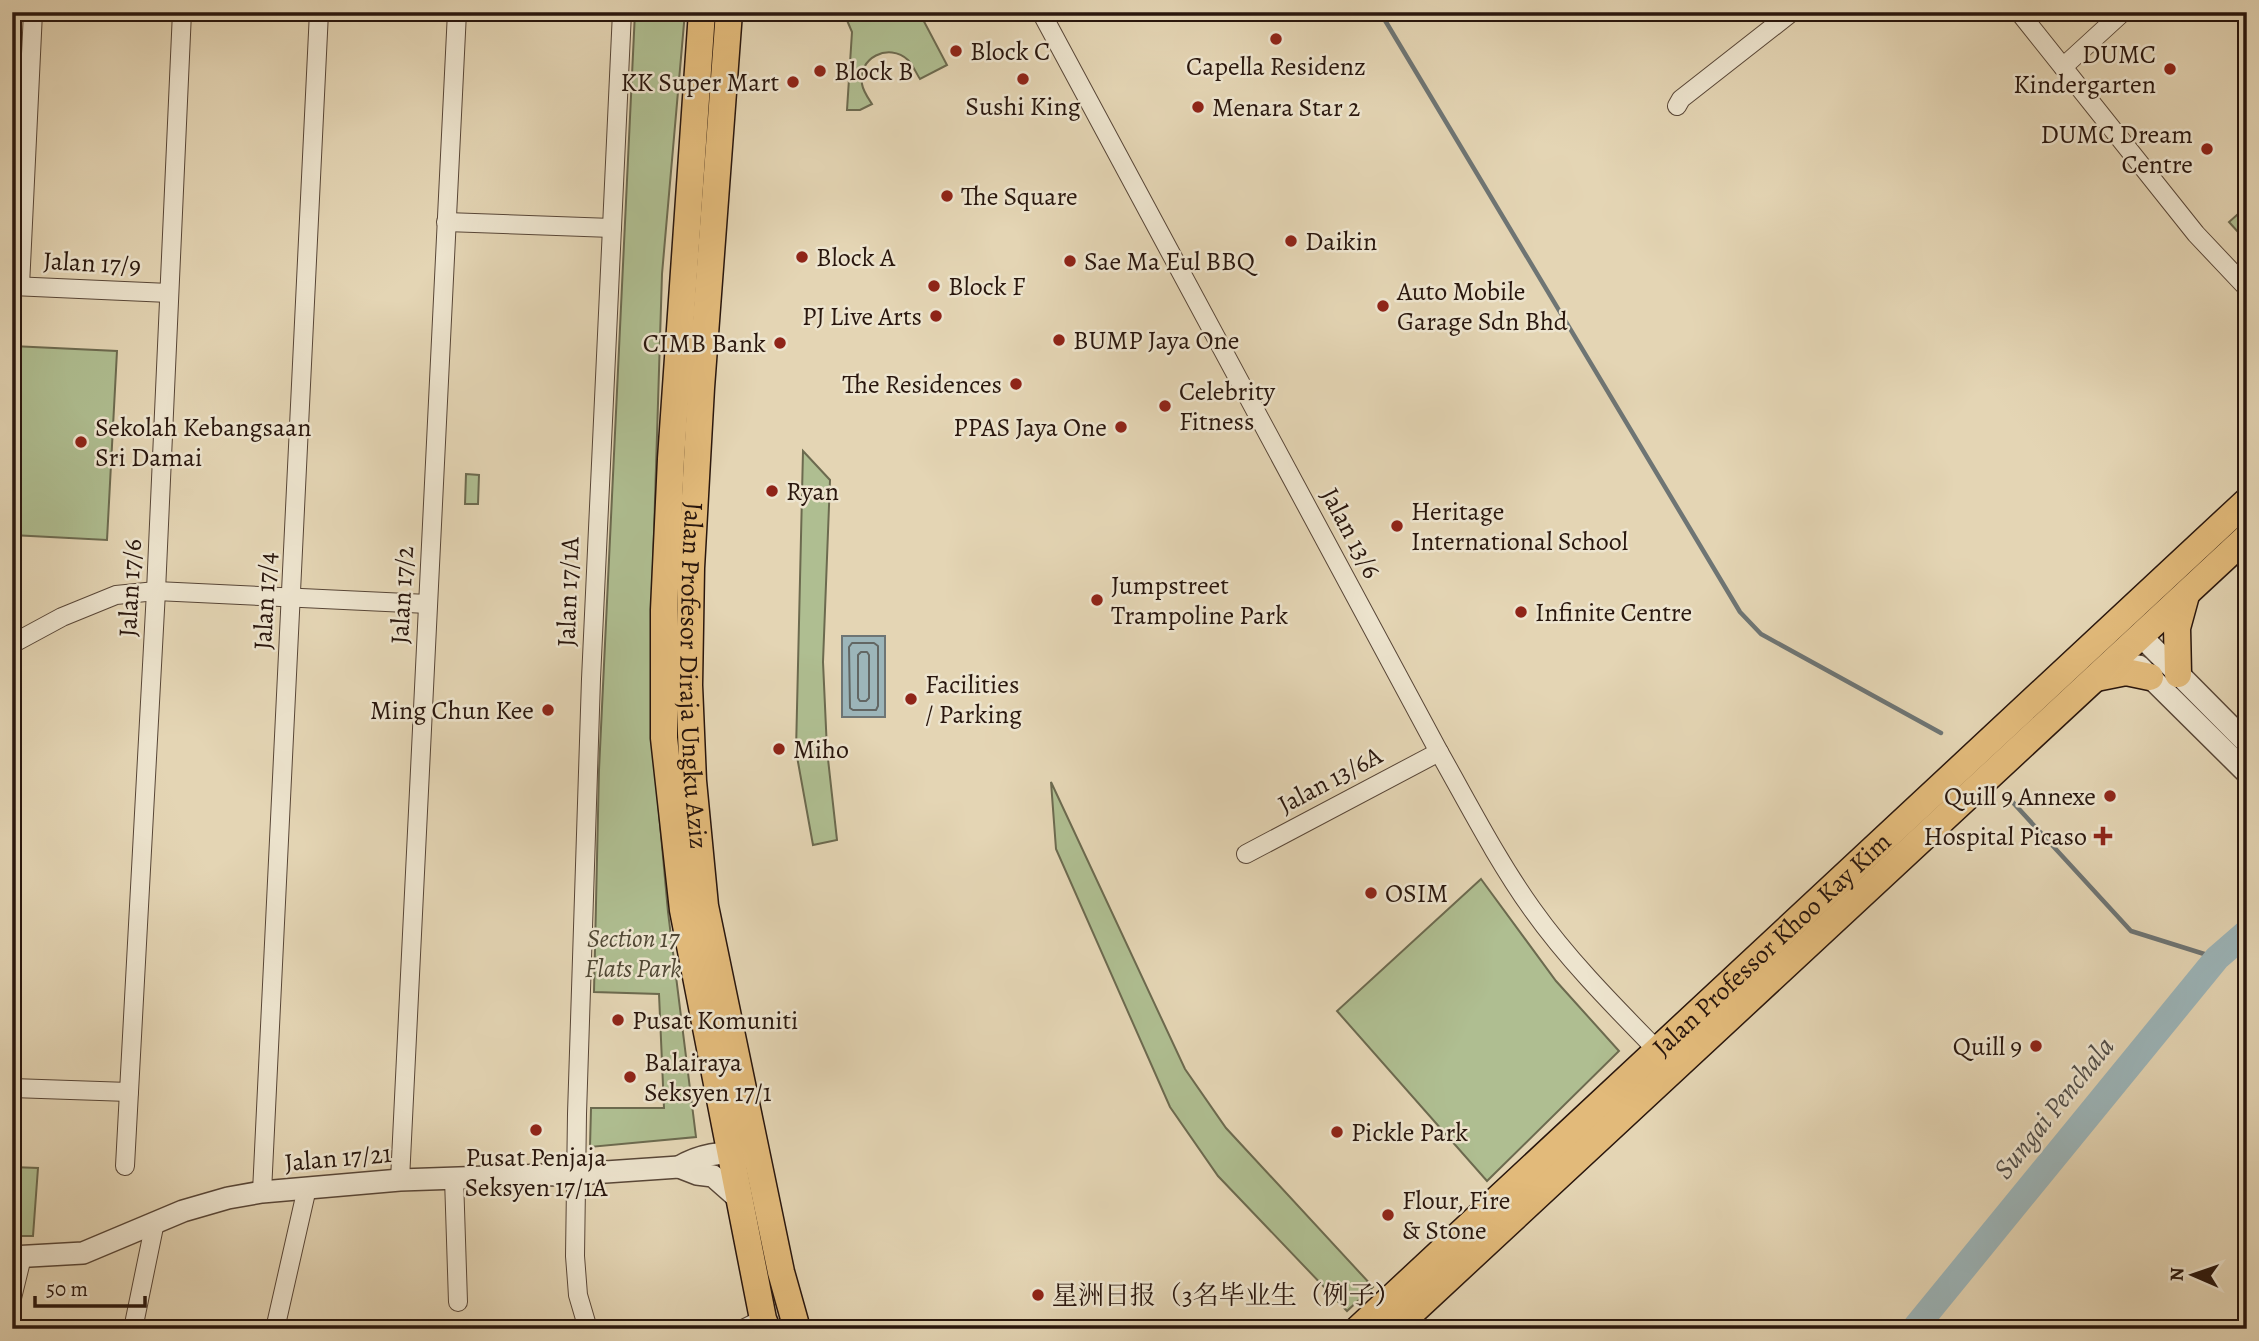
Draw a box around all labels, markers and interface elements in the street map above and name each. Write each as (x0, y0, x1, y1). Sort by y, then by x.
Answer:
marker: Capella Residenz (1268, 31, 1284, 47)
place label: Block C (970, 34, 1050, 69)
place label: DUMC Kindergarten (2013, 37, 2156, 102)
marker: Block C (948, 43, 964, 59)
place label: Capella Residenz (1186, 49, 1366, 84)
place label: Block B (834, 54, 913, 89)
marker: DUMC Kindergarten (2162, 61, 2178, 77)
marker: Block B (812, 63, 828, 79)
place label: KK Super Mart (620, 65, 779, 100)
marker: Sushi King (1015, 71, 1031, 87)
marker: KK Super Mart (785, 74, 801, 90)
place label: Sushi King (965, 89, 1081, 124)
place label: Menara Star 2 (1212, 90, 1360, 125)
marker: Menara Star 2 (1190, 99, 1206, 115)
place label: DUMC Dream Centre (2040, 117, 2193, 182)
marker: DUMC Dream Centre (2199, 141, 2215, 157)
place label: The Square (961, 179, 1078, 214)
marker: The Square (939, 188, 955, 204)
place label: Daikin (1305, 224, 1377, 259)
marker: Daikin (1283, 233, 1299, 249)
place label: Block A (816, 240, 896, 275)
street label: Jalan 17/9 (42, 243, 142, 283)
place label: Sae Ma Eul BBQ (1084, 244, 1258, 279)
marker: Block A (794, 249, 810, 265)
marker: Sae Ma Eul BBQ (1062, 253, 1078, 269)
place label: Block F (948, 269, 1025, 304)
place label: Auto Mobile Garage Sdn Bhd (1396, 274, 1568, 339)
marker: Block F (926, 278, 942, 294)
marker: Auto Mobile Garage Sdn Bhd (1375, 298, 1391, 314)
place label: PJ Live Arts (802, 299, 922, 334)
marker: PJ Live Arts (928, 308, 944, 324)
place label: BUMP Jaya One (1073, 323, 1239, 358)
place label: CIMB Bank (643, 326, 766, 361)
marker: BUMP Jaya One (1051, 332, 1067, 348)
marker: CIMB Bank (772, 335, 788, 351)
place label: The Residences (842, 367, 1002, 402)
place label: Celebrity Fitness (1179, 374, 1275, 439)
marker: The Residences (1008, 376, 1024, 392)
marker: Celebrity Fitness (1157, 398, 1173, 414)
place label: Sekolah Kebangsaan Sri Damai (95, 410, 311, 475)
place label: PPAS Jaya One (953, 410, 1107, 445)
marker: PPAS Jaya One (1113, 419, 1129, 435)
marker: Sekolah Kebangsaan Sri Damai (73, 434, 89, 450)
place label: Ryan (786, 474, 839, 509)
street label: Jalan 13/6 (1313, 482, 1389, 584)
marker: Ryan (764, 483, 780, 499)
place label: Heritage International School (1411, 494, 1628, 559)
street label: Jalan Profesor Diraja Ungku Aziz (671, 501, 717, 851)
marker: Heritage International School (1389, 518, 1405, 534)
street label: Jalan 17/1A (549, 536, 587, 648)
street label: Jalan 17/6 (110, 538, 150, 638)
street label: Jalan 17/2 (382, 545, 422, 645)
street label: Jalan 17/4 (245, 551, 285, 651)
place label: Jumpstreet Trampoline Park (1111, 568, 1288, 633)
marker: Jumpstreet Trampoline Park (1089, 592, 1105, 608)
place label: Infinite Centre (1535, 595, 1692, 630)
marker: Infinite Centre (1513, 604, 1529, 620)
place label: Facilities / Parking (925, 667, 1022, 732)
marker: Facilities / Parking (903, 691, 919, 707)
place label: Ming Chun Kee (370, 693, 534, 728)
marker: Ming Chun Kee (540, 702, 556, 718)
place label: Miho (793, 732, 849, 767)
street label: Jalan 13/6A (1272, 738, 1389, 822)
marker: Miho (771, 741, 787, 757)
place label: Quill 9 Annexe (1944, 779, 2096, 814)
marker: Quill 9 Annexe (2102, 788, 2118, 804)
place label: Hospital Picaso (1924, 819, 2087, 854)
street label: Jalan Professor Khoo Kay Kim (1645, 824, 1898, 1064)
marker: Hospital Picaso (2093, 826, 2113, 846)
place label: OSIM (1385, 876, 1448, 911)
marker: OSIM (1363, 885, 1379, 901)
park label: Section 17 Flats Park (585, 921, 681, 986)
place label: Pusat Komuniti (632, 1003, 798, 1038)
marker: Pusat Komuniti (610, 1012, 626, 1028)
place label: Quill 9 (1953, 1029, 2022, 1064)
water label: Sungai Penchala (1985, 1029, 2123, 1187)
marker: Quill 9 (2028, 1038, 2044, 1054)
place label: Balairaya Seksyen 17/1 (644, 1045, 772, 1110)
marker: Balairaya Seksyen 17/1 (622, 1069, 638, 1085)
place label: Pickle Park (1351, 1115, 1468, 1150)
marker: Pusat Penjaja Seksyen 17/1A (528, 1122, 544, 1138)
marker: Pickle Park (1329, 1124, 1345, 1140)
street label: Jalan 17/21 (283, 1136, 393, 1180)
place label: Pusat Penjaja Seksyen 17/1A (465, 1140, 608, 1205)
place label: Flour, Fire & Stone (1402, 1183, 1510, 1248)
marker: Flour, Fire & Stone (1380, 1207, 1396, 1223)
north arrow (2158, 1240, 2228, 1310)
scale bar (35, 1264, 145, 1308)
text: N (2164, 1267, 2190, 1282)
text: 50 m (46, 1275, 88, 1303)
place label: 星洲日报（3名毕业生（例子）） (1052, 1278, 1401, 1313)
marker: 星洲日报（3名毕业生（例子）） (1030, 1287, 1046, 1303)

